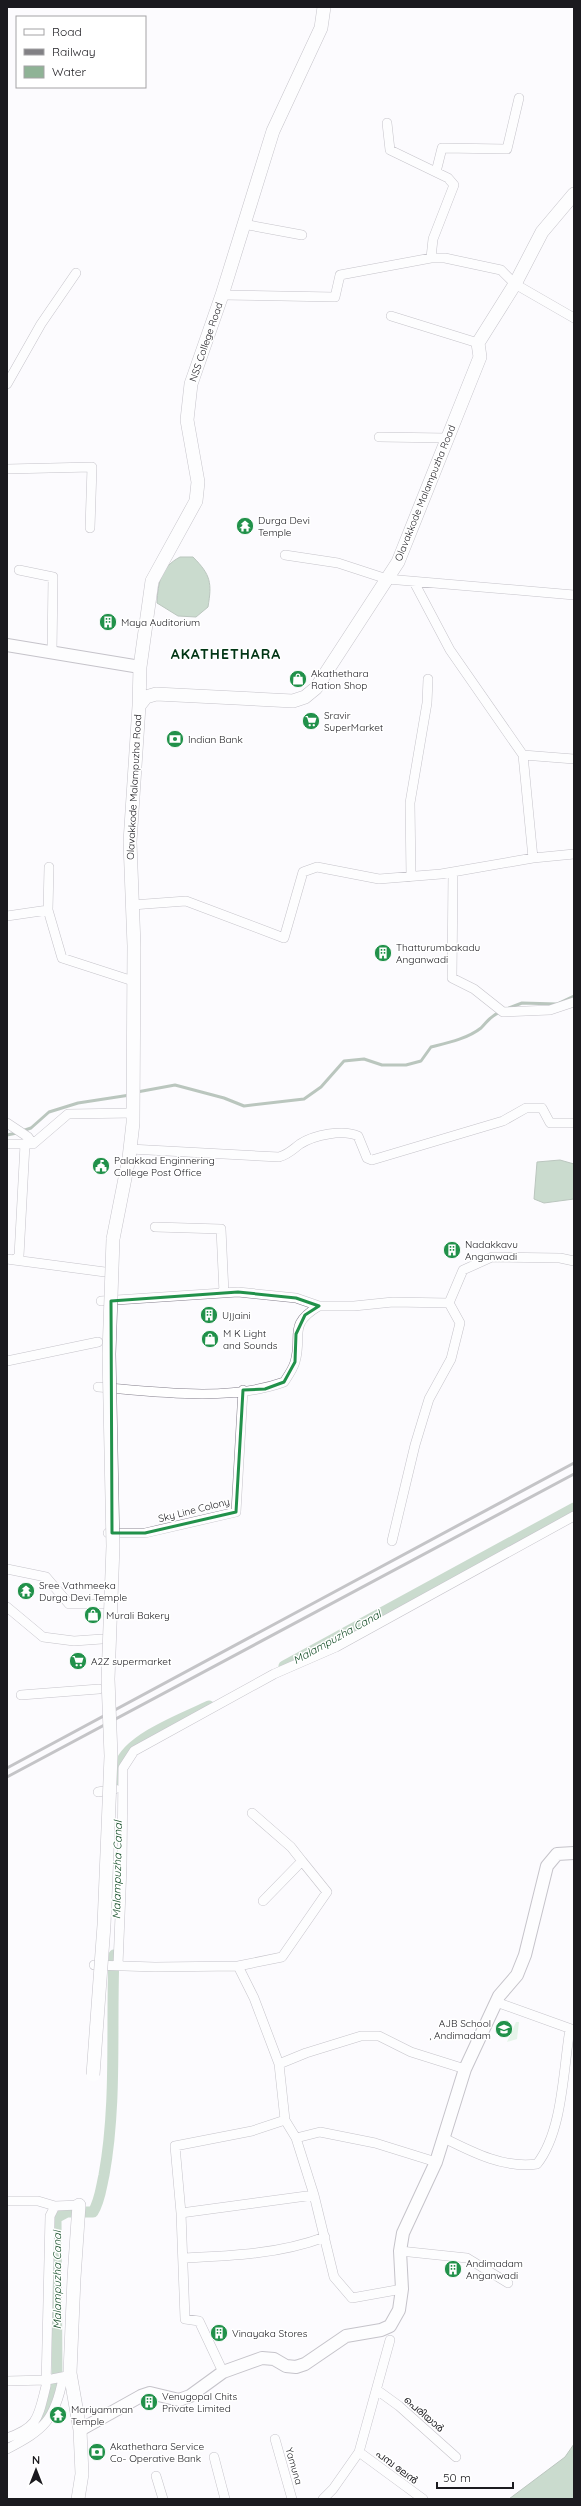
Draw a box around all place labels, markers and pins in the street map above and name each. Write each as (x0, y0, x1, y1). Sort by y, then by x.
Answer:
place label: Durga Devi Temple (258, 514, 310, 539)
temple icon: Durga Devi Temple (235, 516, 255, 536)
building icon: Maya Auditorium (98, 612, 118, 632)
place label: Maya Auditorium (121, 616, 200, 629)
place label: Akathethara Ration Shop (311, 667, 368, 692)
shop icon: Akathethara Ration Shop (288, 669, 308, 689)
place label: Sravir SuperMarket (324, 709, 384, 734)
supermarket icon: Sravir SuperMarket (301, 711, 321, 731)
bank icon: Indian Bank (165, 729, 185, 749)
place label: Indian Bank (188, 733, 243, 746)
place label: Thatturumbakadu Anganwadi (396, 941, 480, 966)
building icon: Thatturumbakadu Anganwadi (373, 943, 393, 963)
place label: Palakkad Enginnering College Post Office (114, 1154, 215, 1179)
public building icon: Palakkad Enginnering College Post Office (91, 1156, 111, 1176)
place label: Nadakkavu Anganwadi (465, 1238, 518, 1263)
building icon: Nadakkavu Anganwadi (442, 1240, 462, 1260)
building icon: Ujjaini (199, 1305, 219, 1325)
place label: Ujjaini (222, 1309, 251, 1322)
place label: M K Light and Sounds (223, 1327, 278, 1352)
shop icon: M K Light and Sounds (200, 1329, 220, 1349)
place label: Sree Vathmeeka Durga Devi Temple (39, 1579, 127, 1604)
temple icon: Sree Vathmeeka Durga Devi Temple (16, 1581, 36, 1601)
shop icon: Murali Bakery (83, 1605, 103, 1625)
place label: Murali Bakery (106, 1609, 170, 1622)
supermarket icon: A2Z supermarket (68, 1651, 88, 1671)
place label: A2Z supermarket (91, 1655, 172, 1668)
place label: AJB School , Andimadam (429, 2017, 491, 2042)
school or university icon: AJB School , Andimadam (494, 2019, 514, 2039)
place label: Andimadam Anganwadi (466, 2257, 523, 2282)
building icon: Andimadam Anganwadi (443, 2259, 463, 2279)
building icon: Vinayaka Stores (209, 2323, 229, 2343)
place label: Vinayaka Stores (232, 2327, 308, 2340)
place label: Venugopal Chits Private Limited (162, 2390, 238, 2415)
building icon: Venugopal Chits Private Limited (139, 2392, 159, 2412)
place label: Mariyamman Temple (71, 2403, 133, 2428)
temple icon: Mariyamman Temple (48, 2405, 68, 2425)
place label: Akathethara Service Co- Operative Bank (110, 2440, 204, 2465)
bank icon: Akathethara Service Co- Operative Bank (87, 2442, 107, 2462)

